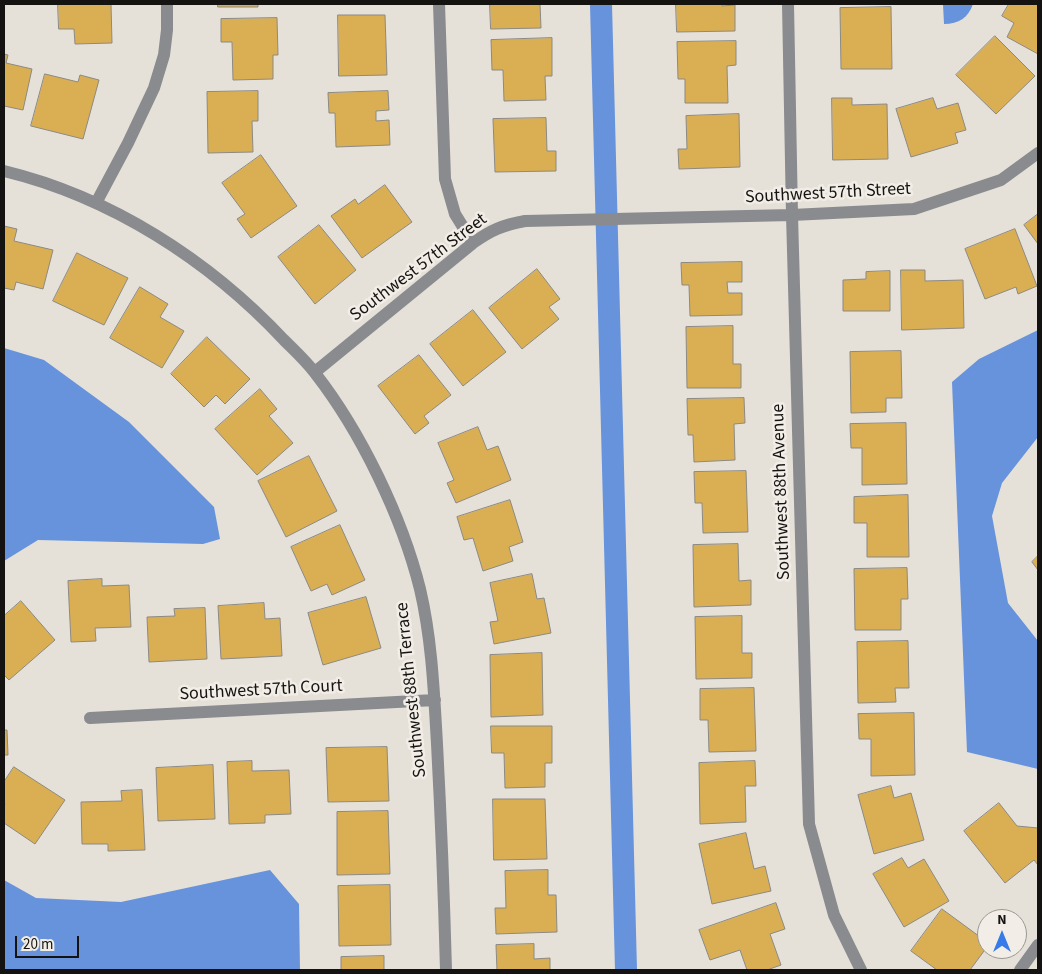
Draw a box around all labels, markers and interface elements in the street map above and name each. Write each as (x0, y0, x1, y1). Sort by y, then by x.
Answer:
street label: Southwest 57th Street (744, 179, 912, 209)
street label: Southwest 57th Street (346, 209, 492, 327)
street label: Southwest 88th Avenue (768, 403, 796, 581)
street label: Southwest 88th Terrace (392, 601, 432, 779)
street label: Southwest 57th Court (179, 676, 343, 706)
north arrow (977, 909, 1027, 959)
text: N (997, 910, 1007, 930)
scale bar (18, 926, 81, 958)
text: 20 m (23, 934, 53, 955)

